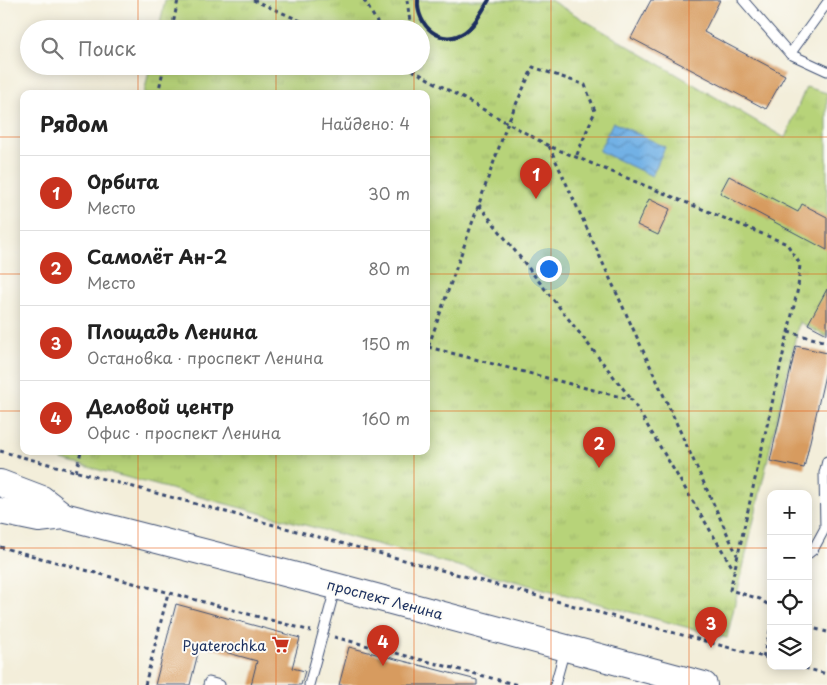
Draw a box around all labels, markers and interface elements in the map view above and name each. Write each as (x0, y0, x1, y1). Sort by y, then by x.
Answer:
search box (20, 20, 430, 75)
icon: search (38, 34, 66, 62)
text: Поиск (78, 34, 136, 62)
text: Рядом (40, 107, 108, 139)
text: Найдено: 4 (321, 111, 410, 135)
pin: 1 (520, 158, 552, 199)
text: Орбита (87, 167, 159, 195)
text: 1 (52, 181, 60, 205)
text: 30 m (368, 181, 410, 205)
text: Место (87, 195, 136, 219)
text: Самолёт Ан-2 (87, 242, 227, 270)
text: 2 (50, 256, 62, 280)
text: 80 m (368, 256, 410, 280)
your location (536, 256, 562, 282)
text: Место (87, 270, 136, 294)
text: Площадь Ленина (87, 317, 258, 345)
text: 3 (51, 331, 61, 355)
text: 150 m (362, 331, 410, 355)
text: Остановка · проспект Ленина (87, 345, 323, 369)
text: Деловой центр (87, 392, 234, 420)
text: 4 (51, 406, 61, 430)
text: 160 m (362, 406, 410, 430)
text: Офис · проспект Ленина (87, 420, 281, 444)
pin: 2 (583, 427, 615, 468)
map controls (767, 490, 812, 670)
button: + (767, 490, 812, 535)
button: − (767, 535, 812, 580)
street label: проспект Ленина (325, 573, 445, 625)
button: locate (767, 580, 812, 625)
pin: 3 (695, 607, 727, 648)
pin: 4 (367, 625, 399, 666)
button: layers (767, 625, 812, 670)
place label: Pyaterochka (182, 635, 266, 656)
supermarket icon: Pyaterochka (270, 635, 290, 655)

